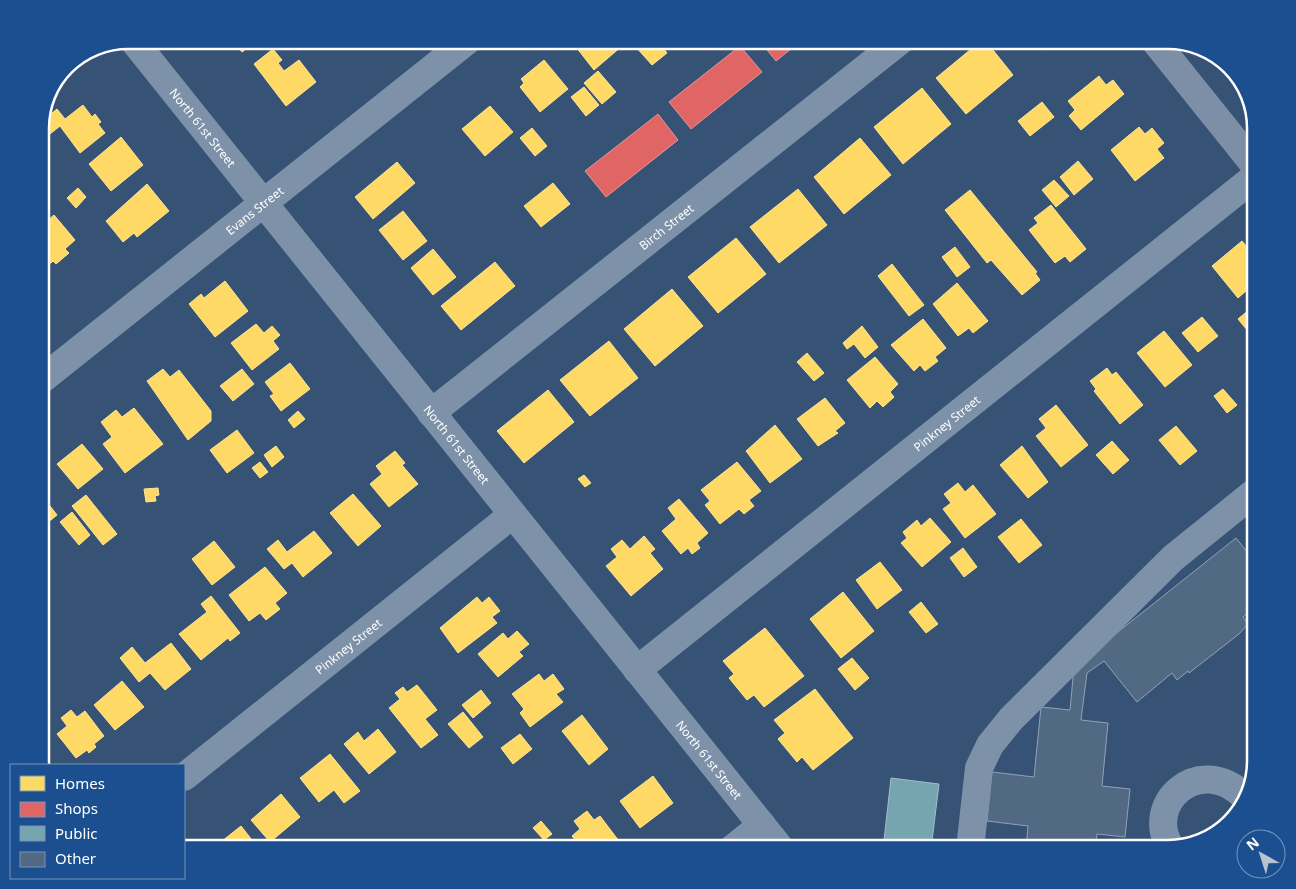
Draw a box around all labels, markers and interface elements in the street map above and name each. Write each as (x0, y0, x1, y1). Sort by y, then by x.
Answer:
street label: North 61st Street (166, 84, 240, 171)
street label: Evans Street (222, 182, 287, 239)
street label: Birch Street (635, 199, 697, 254)
street label: Pinkney Street (910, 391, 984, 455)
street label: North 61st Street (420, 401, 494, 488)
street label: Pinkney Street (311, 614, 386, 678)
street label: North 61st Street (673, 717, 747, 803)
legend (10, 764, 185, 879)
text: Homes (55, 773, 105, 793)
text: Shops (55, 798, 98, 818)
text: Public (55, 823, 98, 843)
north arrow (1236, 829, 1286, 879)
text: N (1242, 833, 1263, 854)
text: Other (55, 848, 96, 868)

